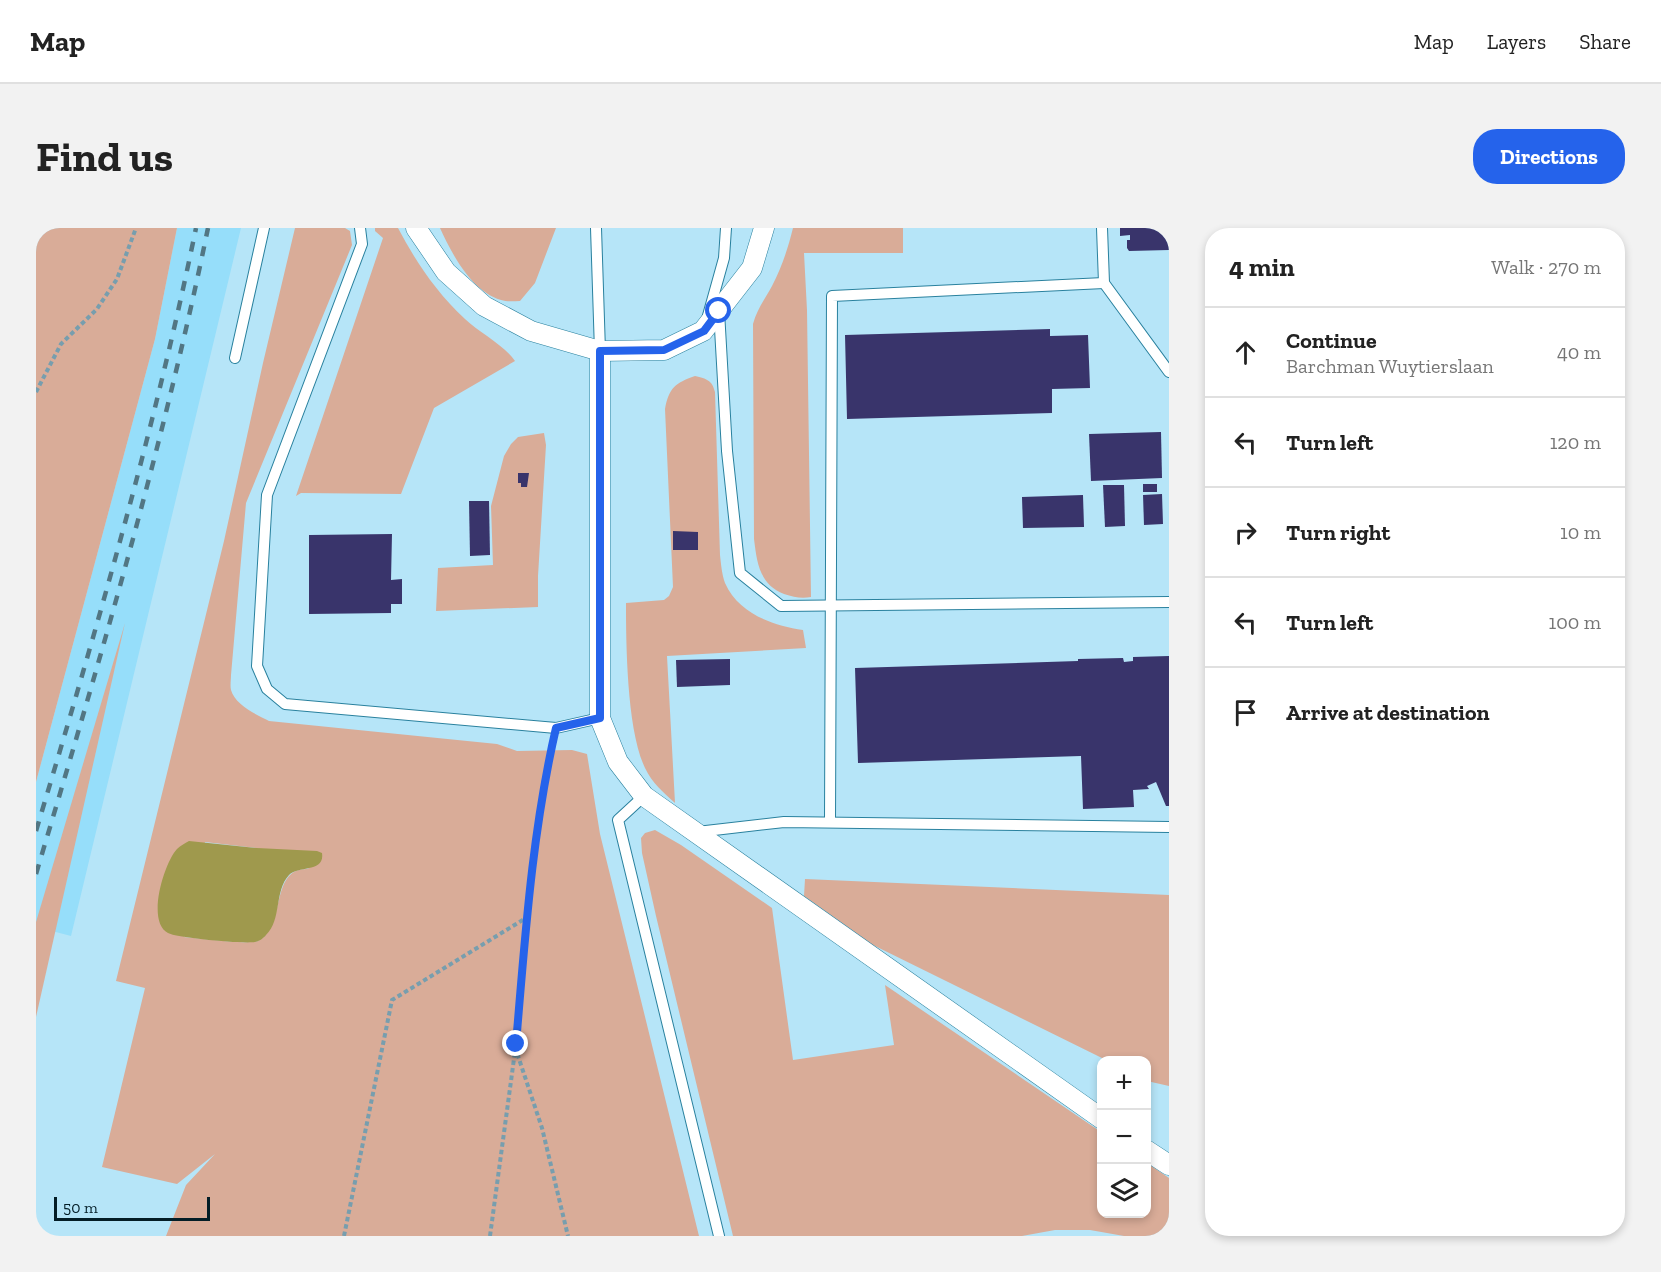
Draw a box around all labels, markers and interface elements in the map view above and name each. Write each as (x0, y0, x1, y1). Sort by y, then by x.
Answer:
text: Map (30, 25, 85, 58)
text: Map (1414, 29, 1454, 54)
text: Layers (1487, 29, 1546, 54)
text: Share (1579, 29, 1631, 54)
button: Directions (1473, 129, 1625, 184)
text: Find us (36, 131, 173, 182)
text: 4 min (1229, 251, 1295, 283)
text: Walk · 270 m (1491, 255, 1601, 279)
route start (705, 297, 731, 323)
text: Continue (1286, 327, 1377, 354)
icon: ahead (1229, 336, 1262, 369)
text: 40 m (1557, 340, 1601, 364)
text: Barchman Wuytierslaan (1286, 354, 1494, 378)
icon: left (1229, 426, 1262, 459)
text: Turn left (1286, 429, 1373, 456)
text: 120 m (1550, 430, 1601, 454)
icon: right (1229, 516, 1262, 549)
text: Turn right (1286, 519, 1390, 546)
text: 10 m (1560, 520, 1601, 544)
icon: left (1229, 606, 1262, 639)
text: Turn left (1286, 609, 1373, 636)
text: 100 m (1548, 610, 1601, 634)
icon: arrive (1229, 696, 1262, 729)
text: Arrive at destination (1286, 699, 1489, 726)
route end (502, 1030, 528, 1056)
map controls (1097, 1056, 1151, 1218)
button: + (1097, 1056, 1151, 1110)
button: − (1097, 1110, 1151, 1164)
button: layers (1097, 1164, 1151, 1218)
scale bar (54, 1194, 210, 1222)
text: 50 m (63, 1198, 98, 1217)

